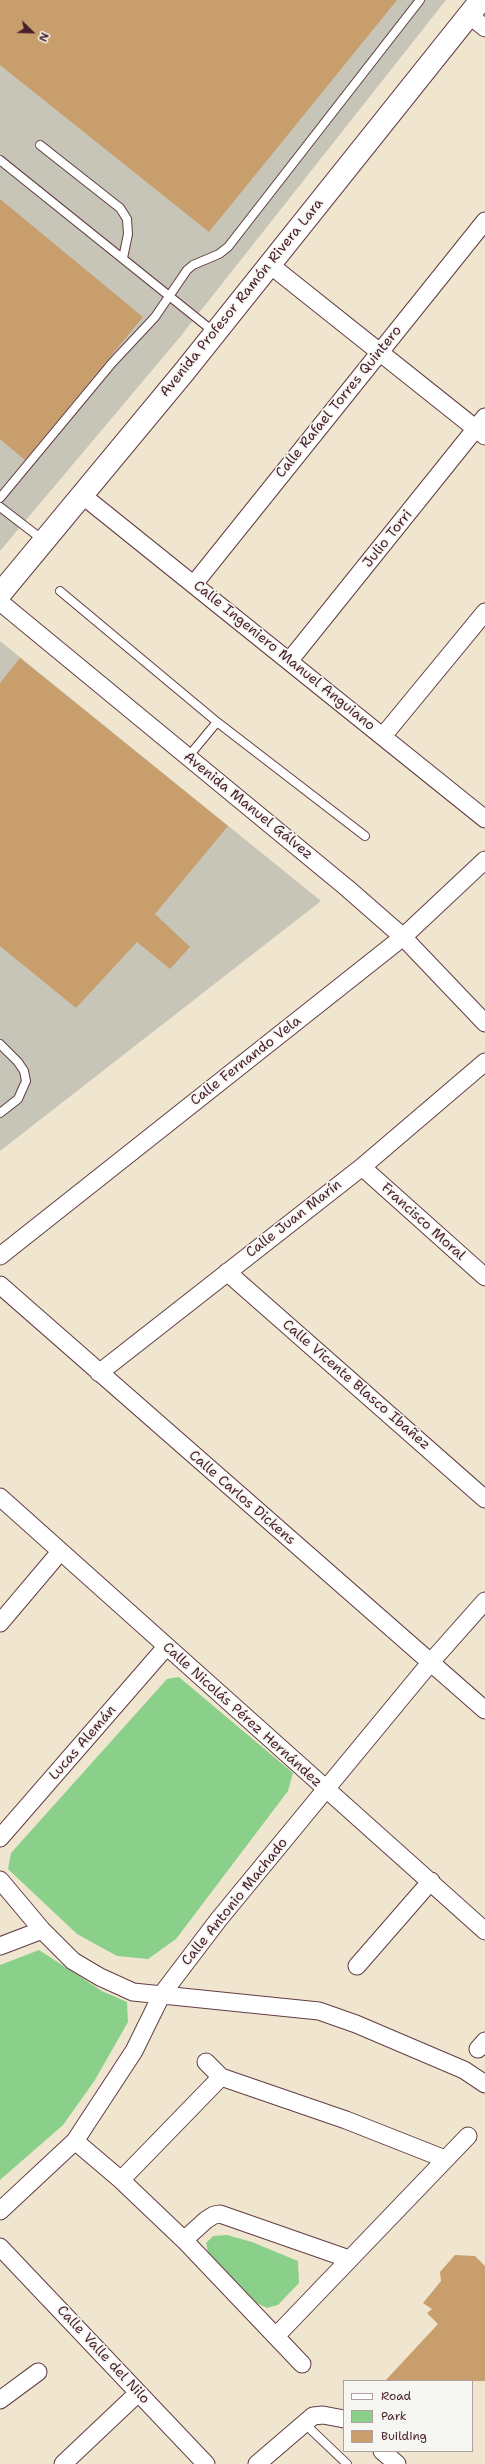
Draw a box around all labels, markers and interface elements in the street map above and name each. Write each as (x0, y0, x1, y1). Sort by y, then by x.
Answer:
north arrow (12, 12, 52, 52)
text: N (35, 30, 52, 44)
street label: Avenida Profesor Ramón Rivera Lara (157, 195, 327, 401)
street label: Calle Rafael Torres Quintero (272, 323, 406, 481)
street label: Julio Torri (360, 507, 416, 571)
street label: Calle Ingeniero Manuel Anguiano (190, 577, 378, 735)
street label: Avenida Manuel Gálvez (180, 749, 316, 863)
street label: Calle Fernando Vela (187, 1013, 305, 1109)
street label: Calle Juan Marín (243, 1176, 345, 1262)
street label: Francisco Moral (377, 1180, 469, 1264)
street label: Calle Vicente Blasco Ibañez (279, 1316, 433, 1454)
street label: Calle Carlos Dickens (185, 1447, 299, 1549)
street label: Calle Nicolás Pérez Hernández (159, 1639, 325, 1791)
street label: Lucas Alemán (46, 1702, 120, 1784)
street label: Calle Antonio Machado (178, 1835, 292, 1969)
street label: Calle Valle del Nilo (53, 2302, 153, 2408)
legend (343, 2380, 473, 2452)
text: Road (381, 2388, 411, 2404)
text: Park (381, 2408, 407, 2424)
text: Building (381, 2428, 427, 2444)

